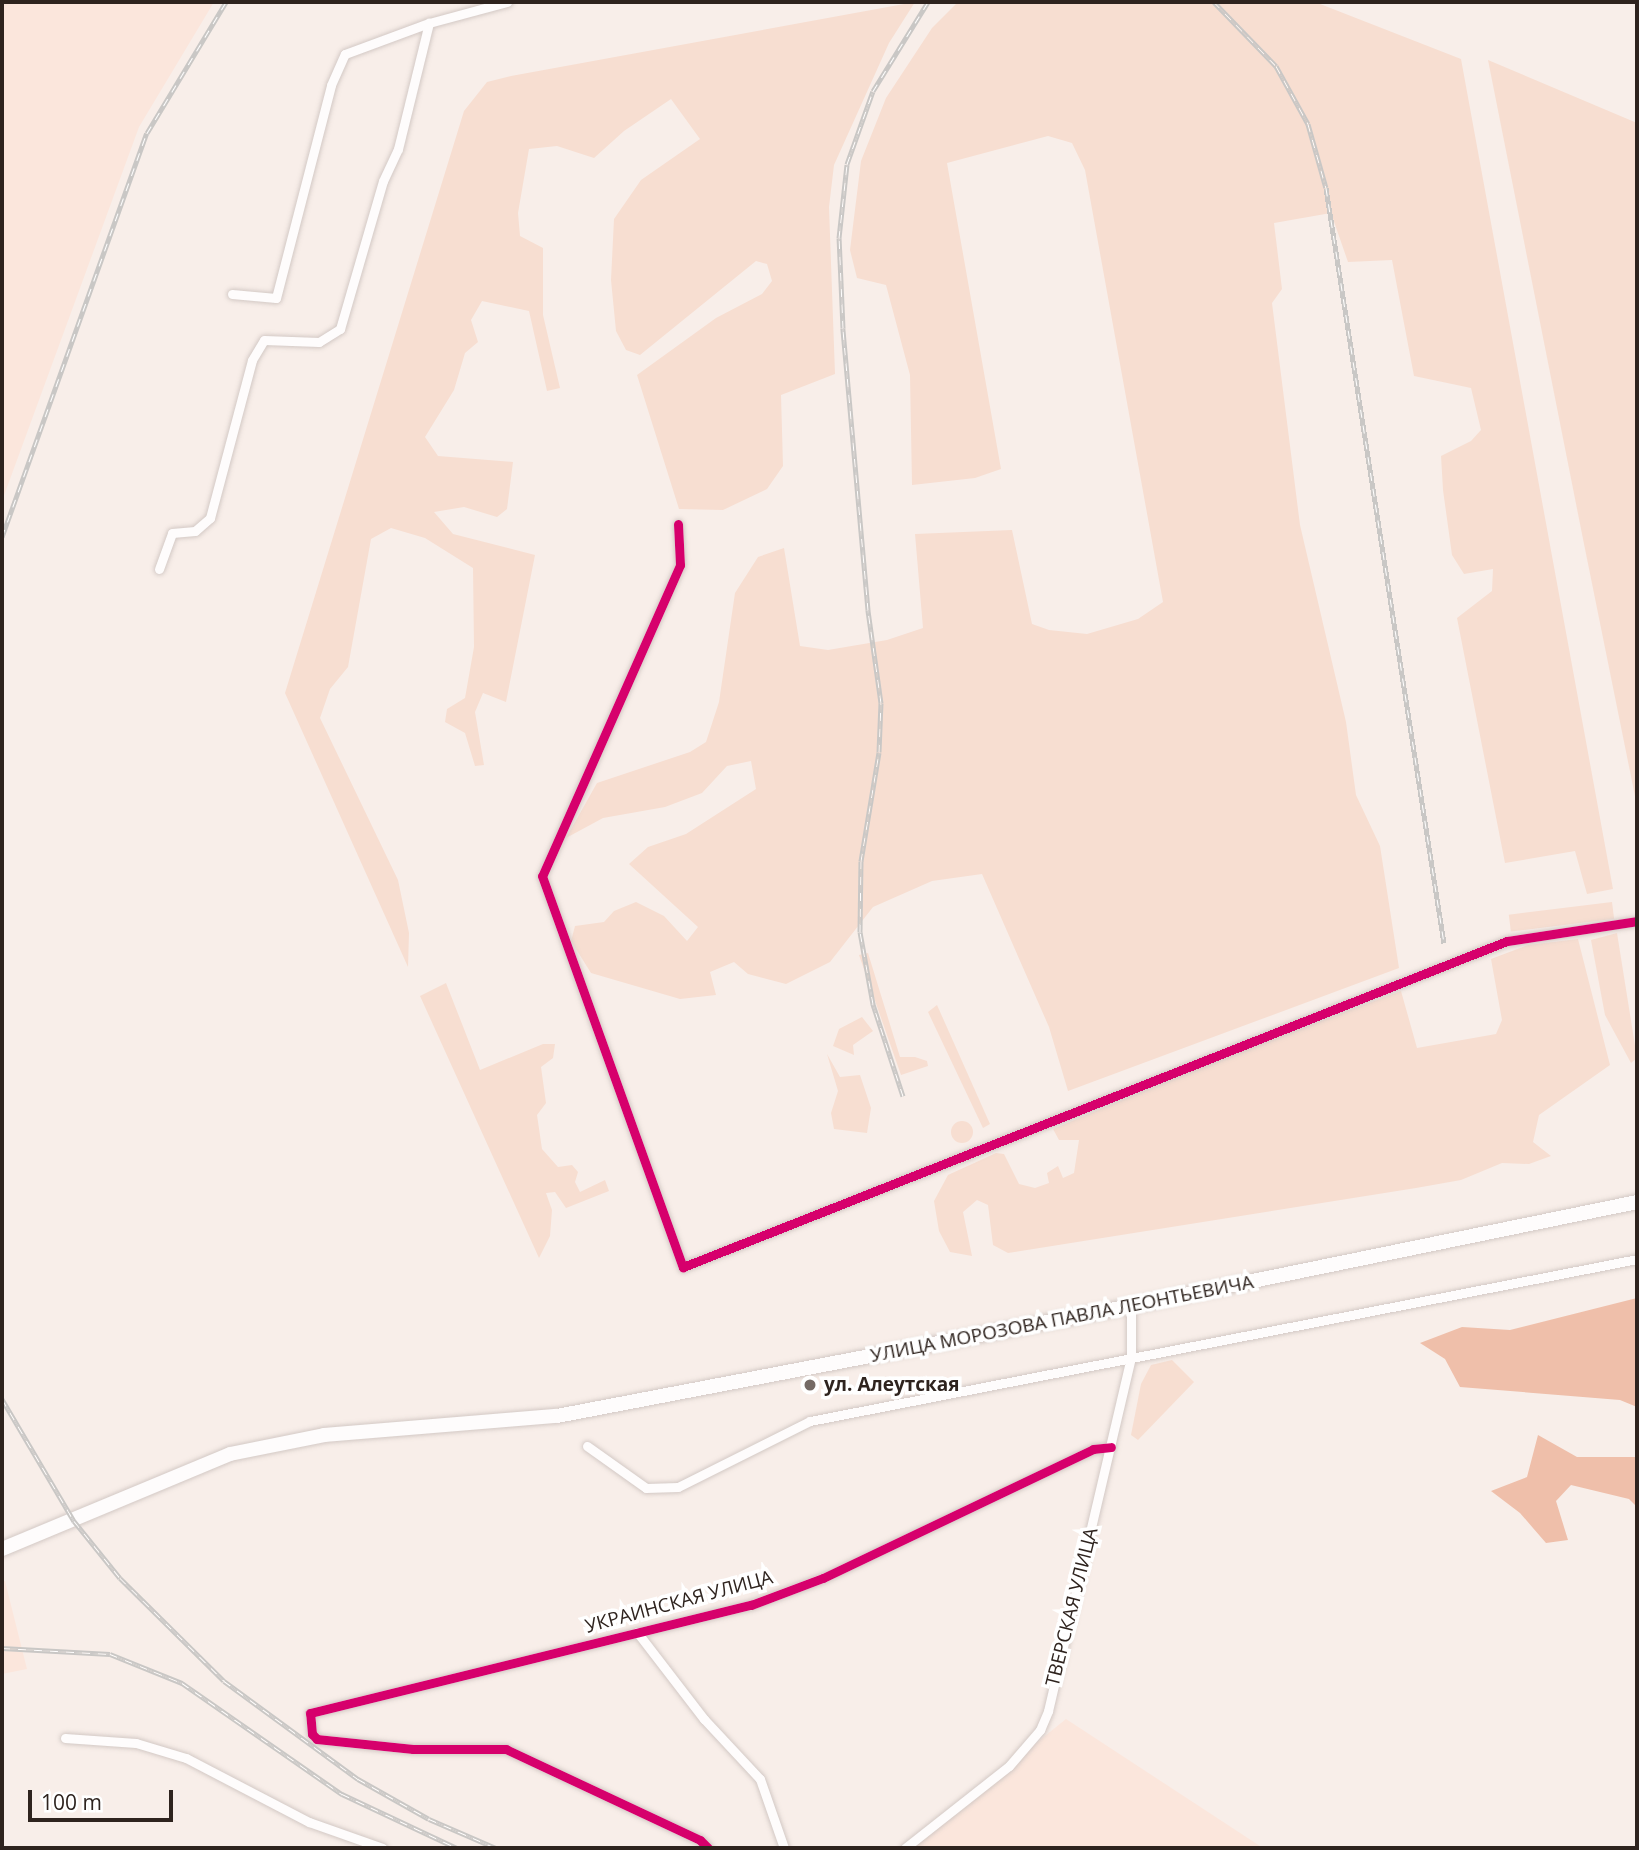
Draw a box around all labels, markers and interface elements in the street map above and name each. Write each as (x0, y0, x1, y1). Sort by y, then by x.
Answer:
street label: УЛИЦА МОРОЗОВА ПАВЛА ЛЕОНТЬЕВИЧА (869, 1271, 1255, 1367)
place label: ул. Алеутская (824, 1374, 960, 1396)
marker: ул. Алеутская (802, 1377, 818, 1393)
street label: ТВЕРСКАЯ УЛИЦА (1041, 1525, 1103, 1689)
street label: УКРАИНСКАЯ УЛИЦА (583, 1566, 775, 1638)
scale bar (32, 1776, 177, 1820)
text: 100 m (41, 1788, 102, 1816)

